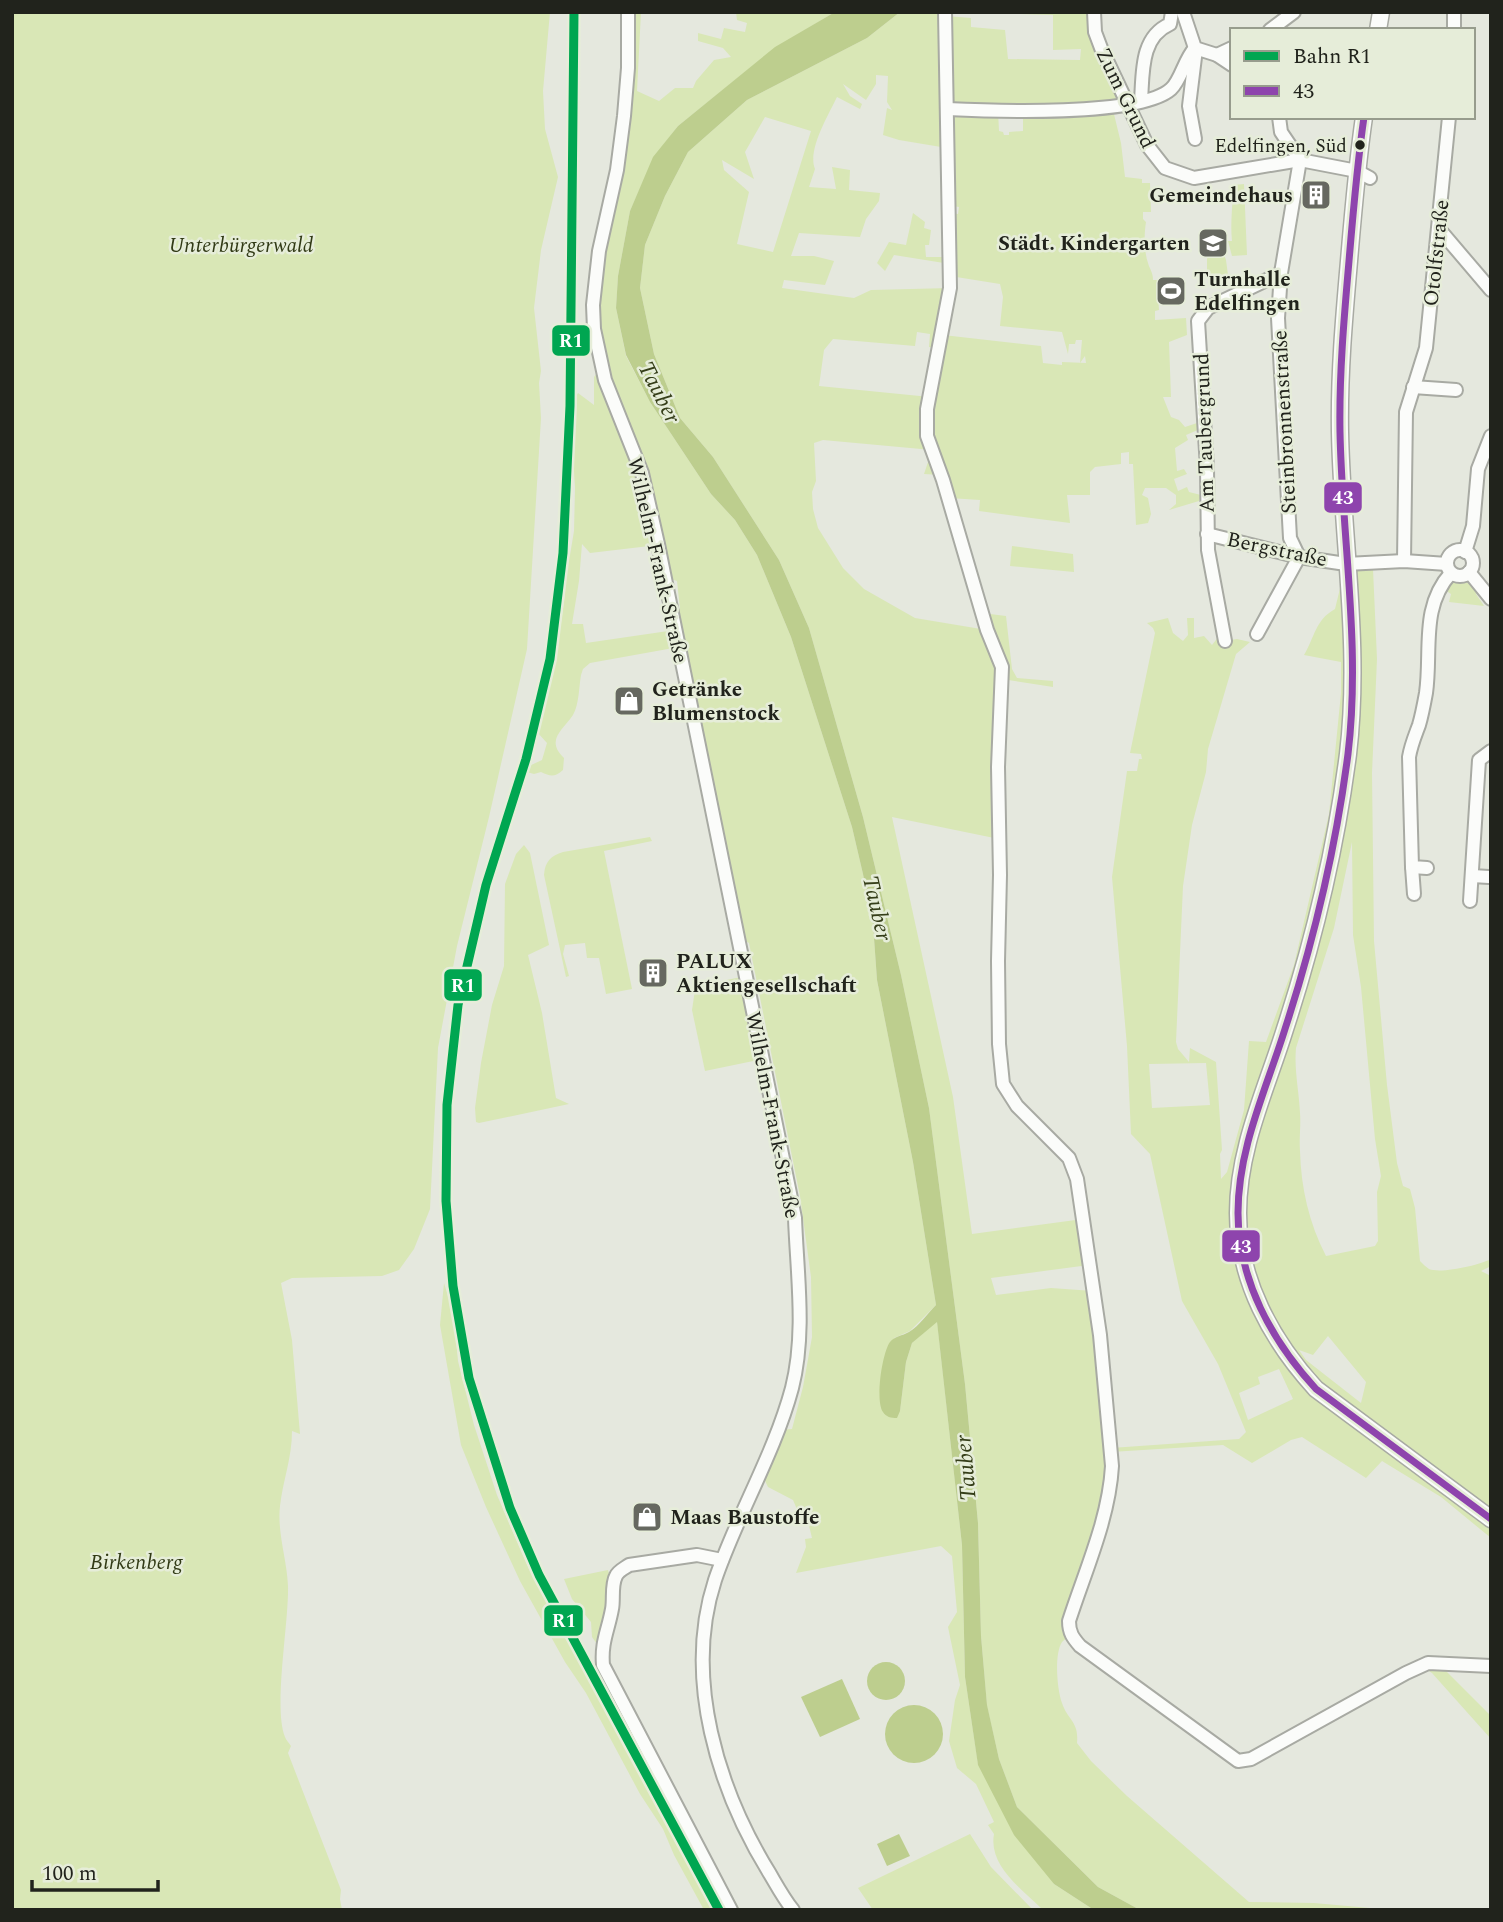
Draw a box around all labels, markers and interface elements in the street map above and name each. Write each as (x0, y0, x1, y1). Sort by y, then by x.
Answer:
legend (1230, 28, 1475, 119)
text: Bahn R1 (1293, 41, 1371, 73)
street label: Zum Grund (1087, 42, 1163, 154)
text: 43 (1293, 76, 1315, 108)
place label: Edelfingen, Süd (1214, 132, 1347, 161)
marker: Edelfingen, Süd (1353, 138, 1367, 152)
building icon: Gemeindehaus (1299, 178, 1333, 212)
place label: Gemeindehaus (1149, 180, 1293, 212)
street label: Otolfstraße (1415, 198, 1459, 308)
school or university icon: Städt. Kindergarten (1196, 226, 1230, 260)
place label: Städt. Kindergarten (998, 228, 1190, 260)
park label: Unterbürgerwald (169, 230, 314, 262)
place label: Turnhalle Edelfingen (1194, 264, 1300, 320)
sports icon: Turnhalle Edelfingen (1154, 274, 1188, 308)
line badge: R1 (551, 324, 591, 357)
text: R1 (559, 327, 583, 356)
street label: Steinbronnenstraße (1264, 329, 1306, 515)
street label: Am Taubergrund (1186, 352, 1224, 514)
water label: Tauber (628, 355, 690, 431)
street label: Wilhelm-Frank-Straße (618, 454, 696, 666)
line badge: 43 (1323, 481, 1363, 514)
text: 43 (1332, 484, 1354, 513)
street label: Bergstraße (1224, 524, 1330, 576)
place label: Getränke Blumenstock (652, 674, 780, 730)
shop icon: Getränke Blumenstock (612, 684, 646, 718)
water label: Tauber (852, 872, 901, 946)
place label: PALUX Aktiengesellschaft (676, 946, 857, 1002)
building icon: PALUX Aktiengesellschaft (636, 956, 670, 990)
line badge: R1 (443, 968, 483, 1002)
text: R1 (451, 972, 475, 1001)
street label: Wilhelm-Frank-Straße (736, 1009, 808, 1221)
line badge: 43 (1221, 1229, 1261, 1263)
text: 43 (1230, 1233, 1252, 1262)
water label: Tauber (946, 1432, 987, 1502)
shop icon: Maas Baustoffe (630, 1500, 664, 1534)
place label: Maas Baustoffe (670, 1502, 820, 1534)
park label: Birkenberg (90, 1547, 183, 1579)
line badge: R1 (543, 1604, 584, 1637)
text: R1 (552, 1607, 576, 1636)
scale bar (32, 1848, 158, 1892)
text: 100 m (42, 1858, 97, 1890)

